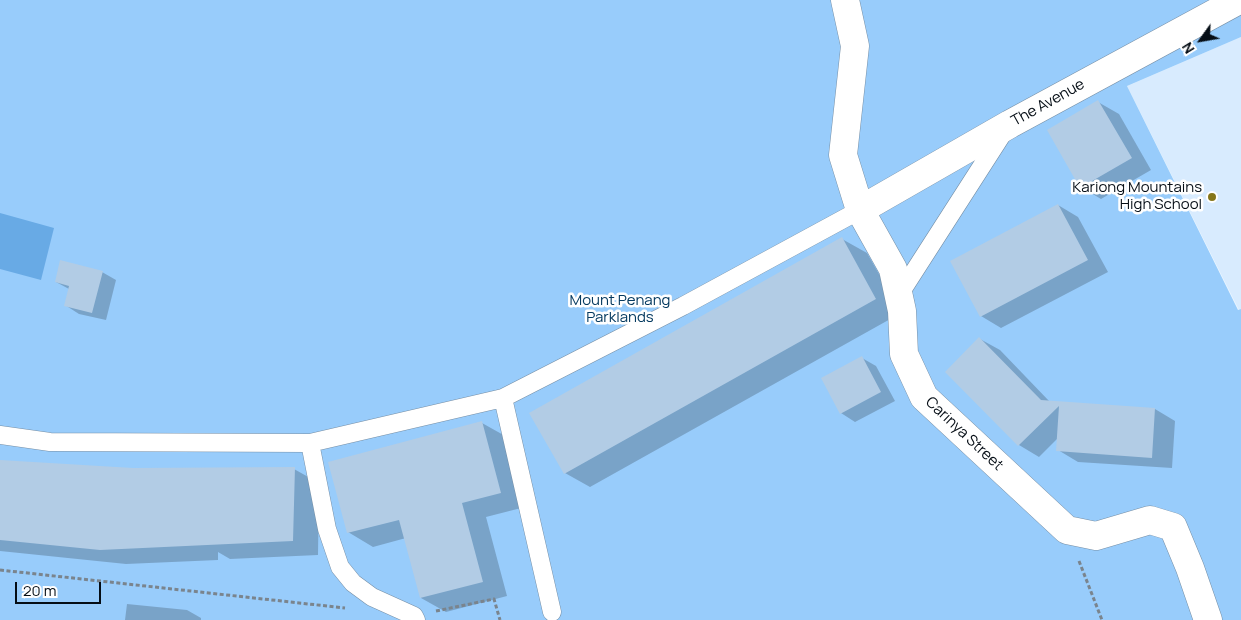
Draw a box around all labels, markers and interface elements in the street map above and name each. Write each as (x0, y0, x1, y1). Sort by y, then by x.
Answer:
north arrow (1176, 15, 1226, 65)
text: N (1177, 39, 1199, 58)
street label: The Avenue (1008, 75, 1088, 131)
place label: Kariong Mountains High School (1072, 179, 1202, 214)
marker: Kariong Mountains High School (1206, 191, 1218, 203)
park label: Mount Penang Parklands (570, 292, 670, 327)
street label: Carinya Street (921, 393, 1007, 475)
scale bar (18, 572, 104, 604)
text: 20 m (23, 580, 56, 601)

